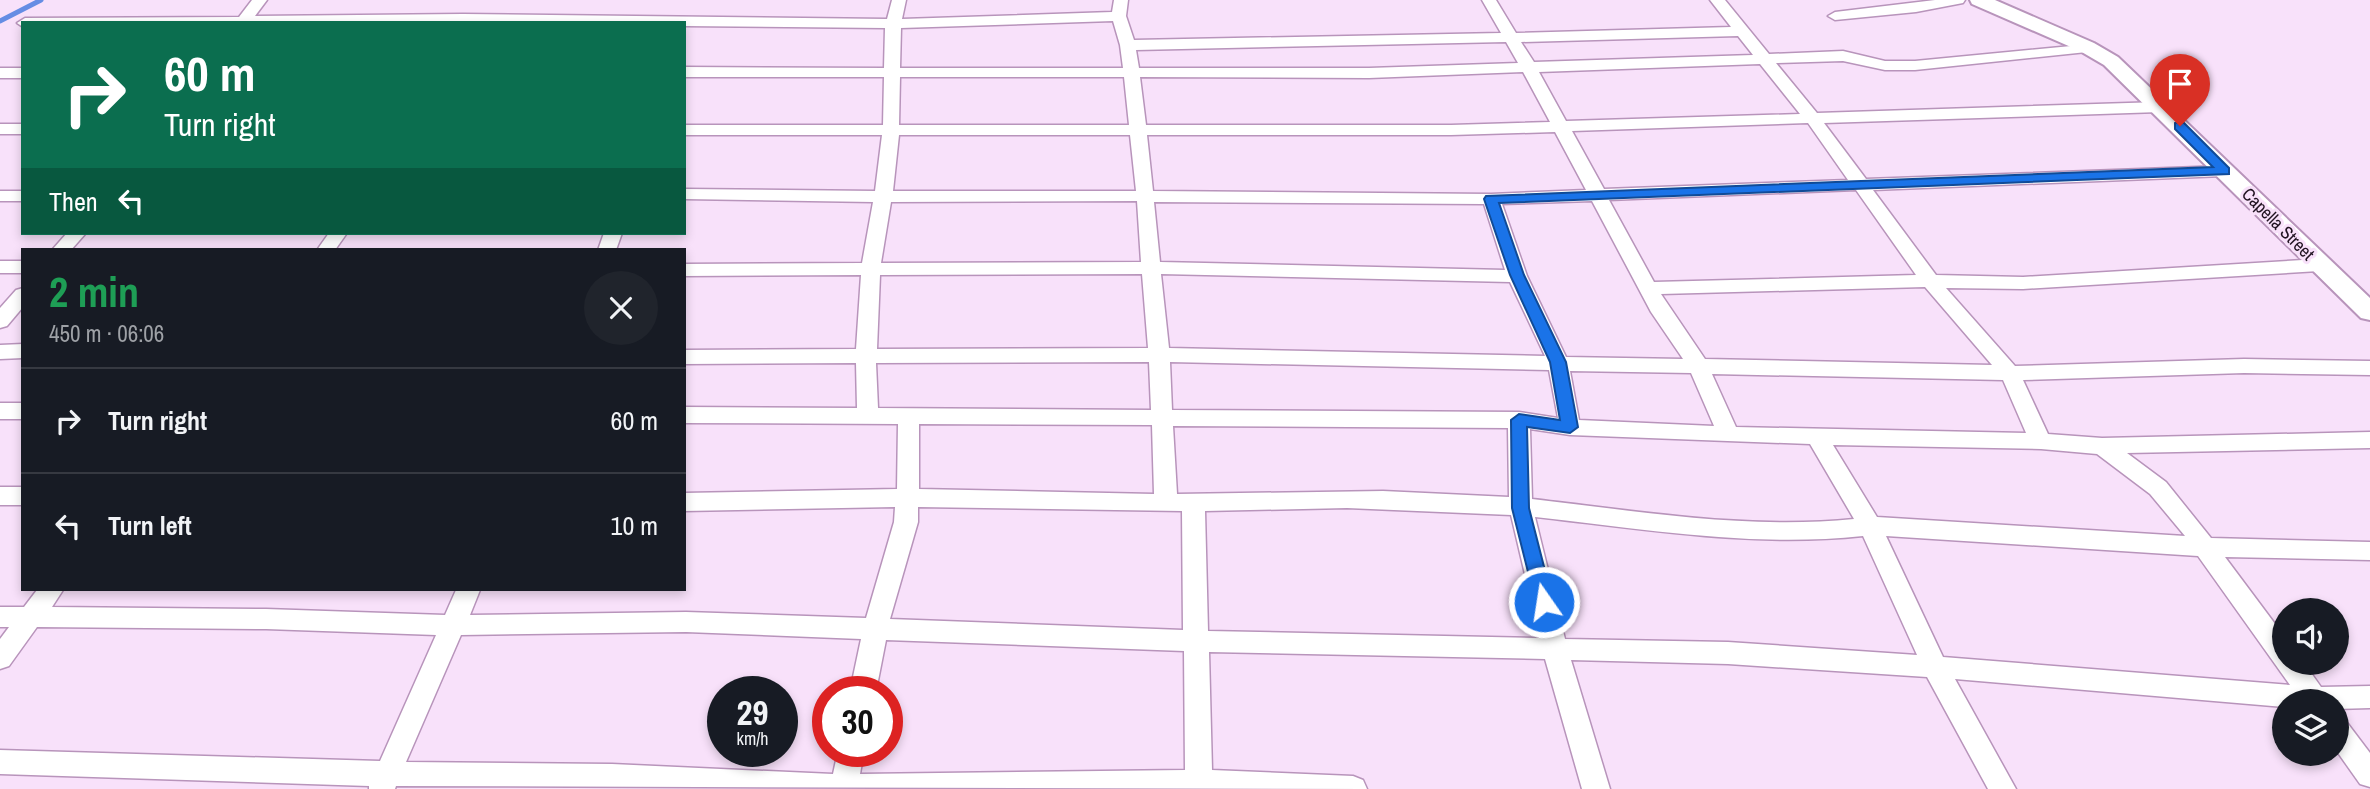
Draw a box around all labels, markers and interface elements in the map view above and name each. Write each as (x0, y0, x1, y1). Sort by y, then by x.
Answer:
text: 60 m (164, 40, 256, 106)
icon: right (49, 49, 140, 140)
pin (2150, 54, 2210, 126)
icon: arrive (2161, 65, 2199, 103)
text: Turn right (164, 103, 276, 146)
icon: left (112, 182, 150, 220)
street label: Capella Street (2236, 182, 2320, 266)
text: Then (49, 184, 98, 219)
text: 2 min (49, 264, 139, 320)
button: close (584, 271, 658, 345)
text: 450 m · 06:06 (49, 318, 164, 349)
icon: right (49, 402, 87, 440)
text: Turn right (108, 403, 207, 438)
text: 60 m (611, 403, 658, 438)
icon: left (49, 507, 87, 545)
text: Turn left (108, 508, 192, 543)
text: 10 m (611, 508, 658, 543)
position arrow (1507, 565, 1581, 639)
map controls (2272, 598, 2349, 766)
button: sound (2272, 598, 2349, 675)
speed limit sign: 30 (812, 676, 903, 767)
text: 29 (737, 689, 768, 736)
button: layers (2272, 689, 2349, 766)
text: km/h (737, 726, 769, 751)

